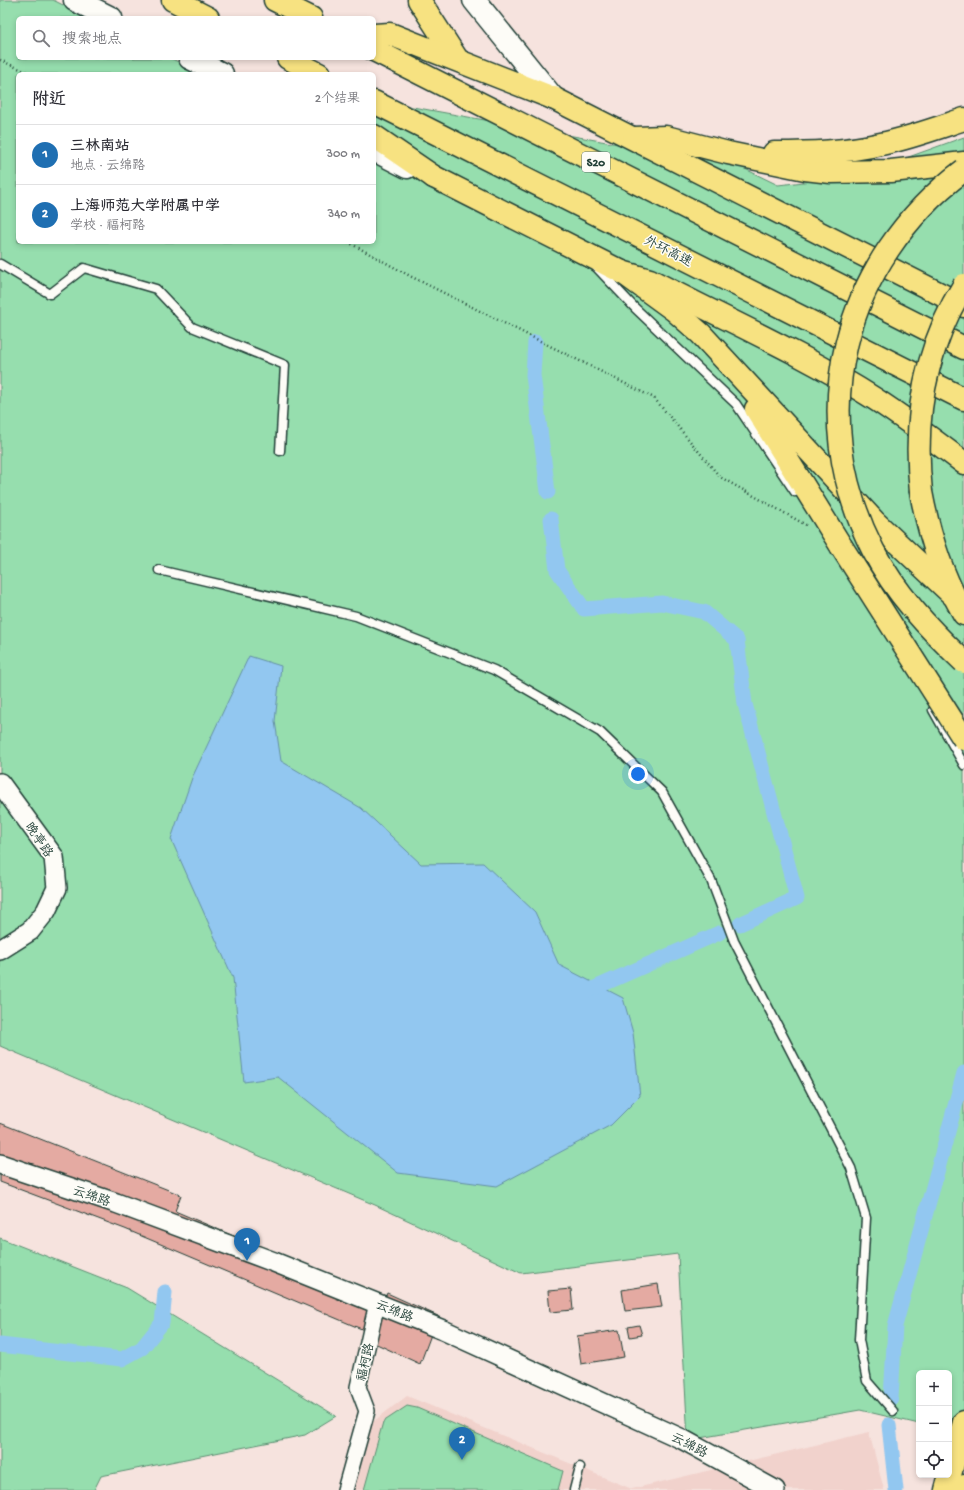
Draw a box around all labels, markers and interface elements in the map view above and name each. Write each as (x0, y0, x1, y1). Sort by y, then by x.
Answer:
search box (16, 16, 376, 60)
icon: search (30, 27, 52, 49)
text: 搜索地点 (62, 31, 122, 49)
text: 附近 (32, 91, 66, 111)
text: 2个结果 (315, 92, 360, 107)
text: 三林南站 (70, 138, 130, 156)
text: 1 (42, 147, 48, 162)
text: 300 m (326, 147, 360, 162)
road number: S20 (582, 152, 610, 172)
text: 地点 · 云绵路 (70, 159, 145, 174)
text: 上海师范大学附属中学 (70, 198, 220, 216)
text: 2 (42, 207, 48, 222)
text: 340 m (327, 207, 360, 222)
text: 学校 · 福柯路 (70, 219, 145, 234)
street label: 外环高速 (641, 233, 695, 271)
your location (628, 764, 648, 784)
street label: 晚亭路 (21, 819, 56, 861)
street label: 云绵路 (70, 1183, 112, 1211)
pin: 1 (234, 1228, 260, 1261)
street label: 云绵路 (373, 1297, 415, 1327)
street label: 福柯路 (354, 1342, 378, 1383)
map controls (916, 1370, 952, 1478)
button: + (916, 1370, 952, 1406)
button: − (916, 1406, 952, 1442)
pin: 2 (449, 1427, 475, 1460)
street label: 云绵路 (668, 1430, 710, 1462)
button: locate (916, 1442, 952, 1478)

